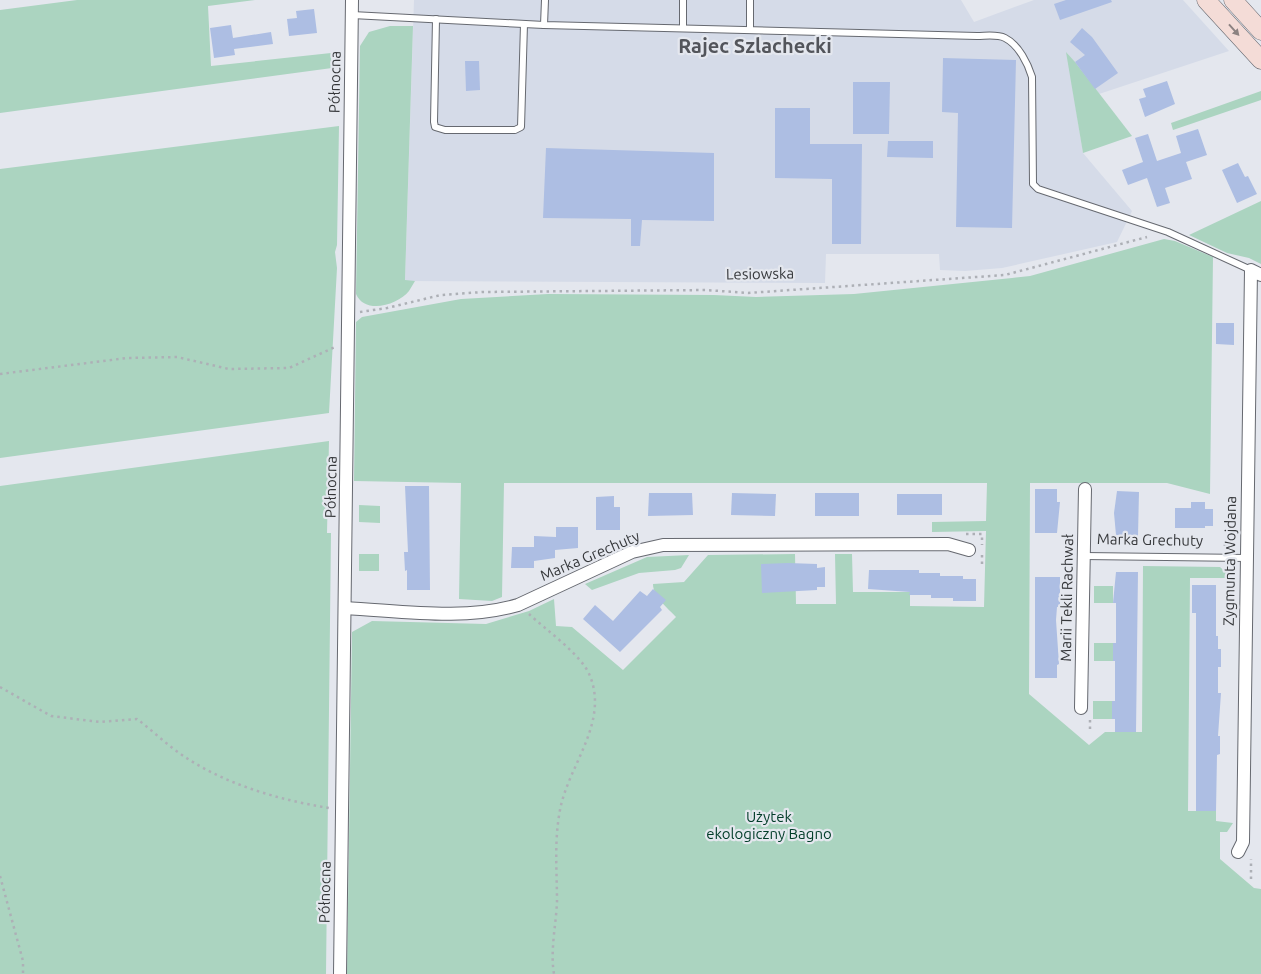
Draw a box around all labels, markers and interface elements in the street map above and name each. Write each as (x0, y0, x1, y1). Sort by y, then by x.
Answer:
one-way arrow (1228, 24, 1240, 36)
district label: Rajec Szlachecki (678, 34, 832, 57)
street label: Północna (325, 51, 344, 113)
street label: Lesiowska (726, 264, 794, 283)
street label: Północna (321, 456, 340, 518)
street label: Zygmunta Wojdana (1220, 496, 1239, 626)
street label: Marka Grechuty (538, 527, 642, 584)
street label: Marka Grechuty (1097, 530, 1203, 549)
street label: Marii Tekli Rachwał (1057, 534, 1076, 662)
park label: Użytek ekologiczny Bagno (706, 808, 832, 842)
street label: Północna (315, 861, 334, 923)

